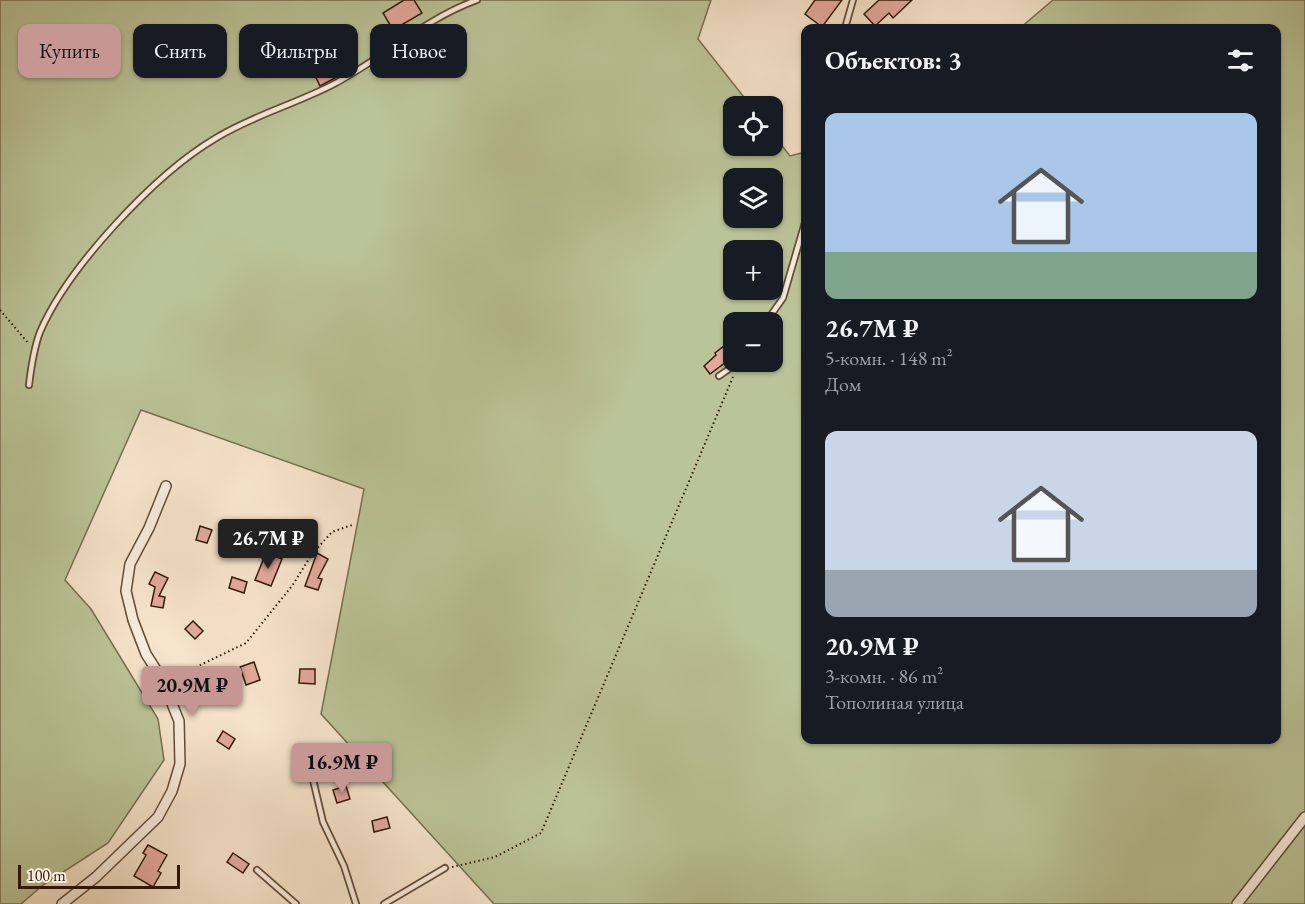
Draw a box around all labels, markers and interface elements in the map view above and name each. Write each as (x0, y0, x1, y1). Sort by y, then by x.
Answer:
chip: Купить (18, 24, 121, 78)
chip: Снять (133, 24, 227, 78)
chip: Фильтры (239, 24, 358, 78)
chip: Новое (370, 24, 467, 78)
text: Объектов: 3 (825, 43, 962, 77)
icon: filters (1224, 44, 1257, 77)
map controls (723, 96, 783, 372)
button: locate (723, 96, 783, 156)
icon: home (987, 152, 1095, 260)
button: layers (723, 168, 783, 228)
button: + (723, 240, 783, 300)
text: 26.7M ₽ (825, 311, 919, 345)
button: − (723, 312, 783, 372)
text: 5-комн. · 148 m² (825, 345, 953, 371)
text: Дом (825, 371, 861, 397)
icon: home (987, 470, 1095, 578)
pin: 26.7M ₽ (213, 519, 323, 570)
text: 26.7M ₽ (232, 525, 304, 551)
text: 20.9M ₽ (825, 629, 919, 663)
text: 3-комн. · 86 m² (825, 663, 943, 689)
pin: 20.9M ₽ (137, 666, 247, 717)
text: 20.9M ₽ (156, 672, 228, 698)
text: Тополиная улица (825, 689, 964, 715)
pin: 16.9M ₽ (287, 743, 397, 794)
text: 16.9M ₽ (306, 749, 378, 775)
scale bar (18, 862, 180, 890)
text: 100 m (27, 865, 66, 886)

